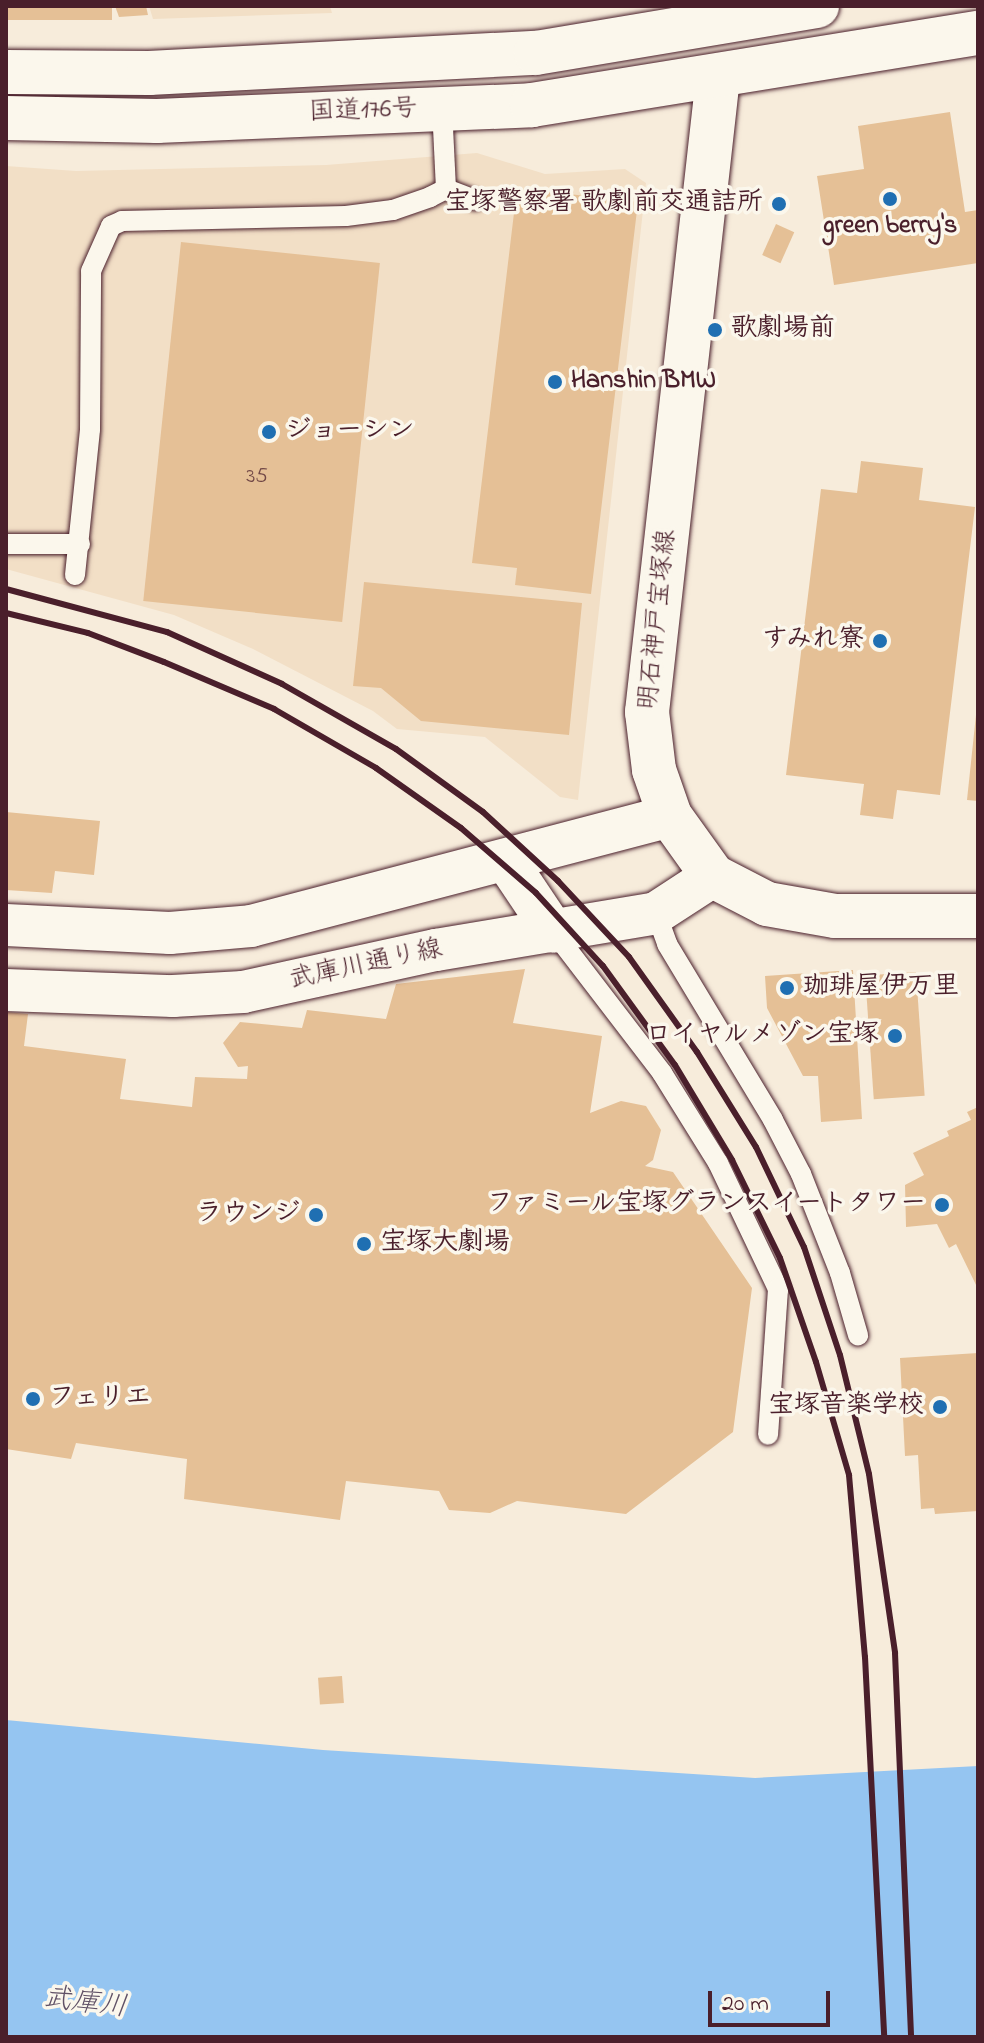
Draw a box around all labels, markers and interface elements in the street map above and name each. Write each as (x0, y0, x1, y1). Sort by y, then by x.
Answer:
street label: 国道176号 (308, 95, 418, 129)
place label: 宝塚警察署 歌劇前交通詰所 (445, 188, 763, 220)
marker: green berry's (881, 190, 899, 208)
marker: 宝塚警察署 歌劇前交通詰所 (770, 195, 788, 213)
place label: green berry's (823, 211, 957, 243)
place label: 歌劇場前 (731, 314, 835, 346)
marker: 歌劇場前 (706, 321, 724, 339)
place label: Hanshin BMW (571, 366, 716, 398)
marker: Hanshin BMW (546, 373, 564, 391)
place label: ジョーシン (285, 416, 414, 448)
marker: ジョーシン (260, 423, 278, 441)
house number: 35 (246, 465, 268, 491)
street label: 明石神戸宝塚線 (634, 528, 684, 712)
place label: すみれ寮 (760, 625, 864, 657)
marker: すみれ寮 (871, 632, 889, 650)
street label: 武庫川通り線 (286, 935, 446, 997)
place label: 珈琲屋伊万里 (803, 972, 959, 1004)
marker: 珈琲屋伊万里 (778, 979, 796, 997)
place label: ロイヤルメゾン宝塚 (645, 1020, 879, 1052)
marker: ロイヤルメゾン宝塚 (886, 1027, 904, 1045)
place label: ファミール宝塚グランスイートタワー (486, 1189, 926, 1221)
marker: ファミール宝塚グランスイートタワー (933, 1196, 951, 1214)
place label: ラウンジ (196, 1199, 300, 1231)
marker: ラウンジ (307, 1206, 325, 1224)
place label: 宝塚大劇場 (380, 1228, 510, 1260)
marker: 宝塚大劇場 (355, 1235, 373, 1253)
place label: フェリエ (49, 1383, 153, 1415)
marker: フェリエ (24, 1390, 42, 1408)
place label: 宝塚音楽学校 (768, 1391, 924, 1423)
marker: 宝塚音楽学校 (931, 1398, 949, 1416)
scale bar (712, 1975, 834, 2025)
water label: 武庫川 (41, 1982, 129, 2026)
text: 20 m (722, 1987, 769, 2022)

